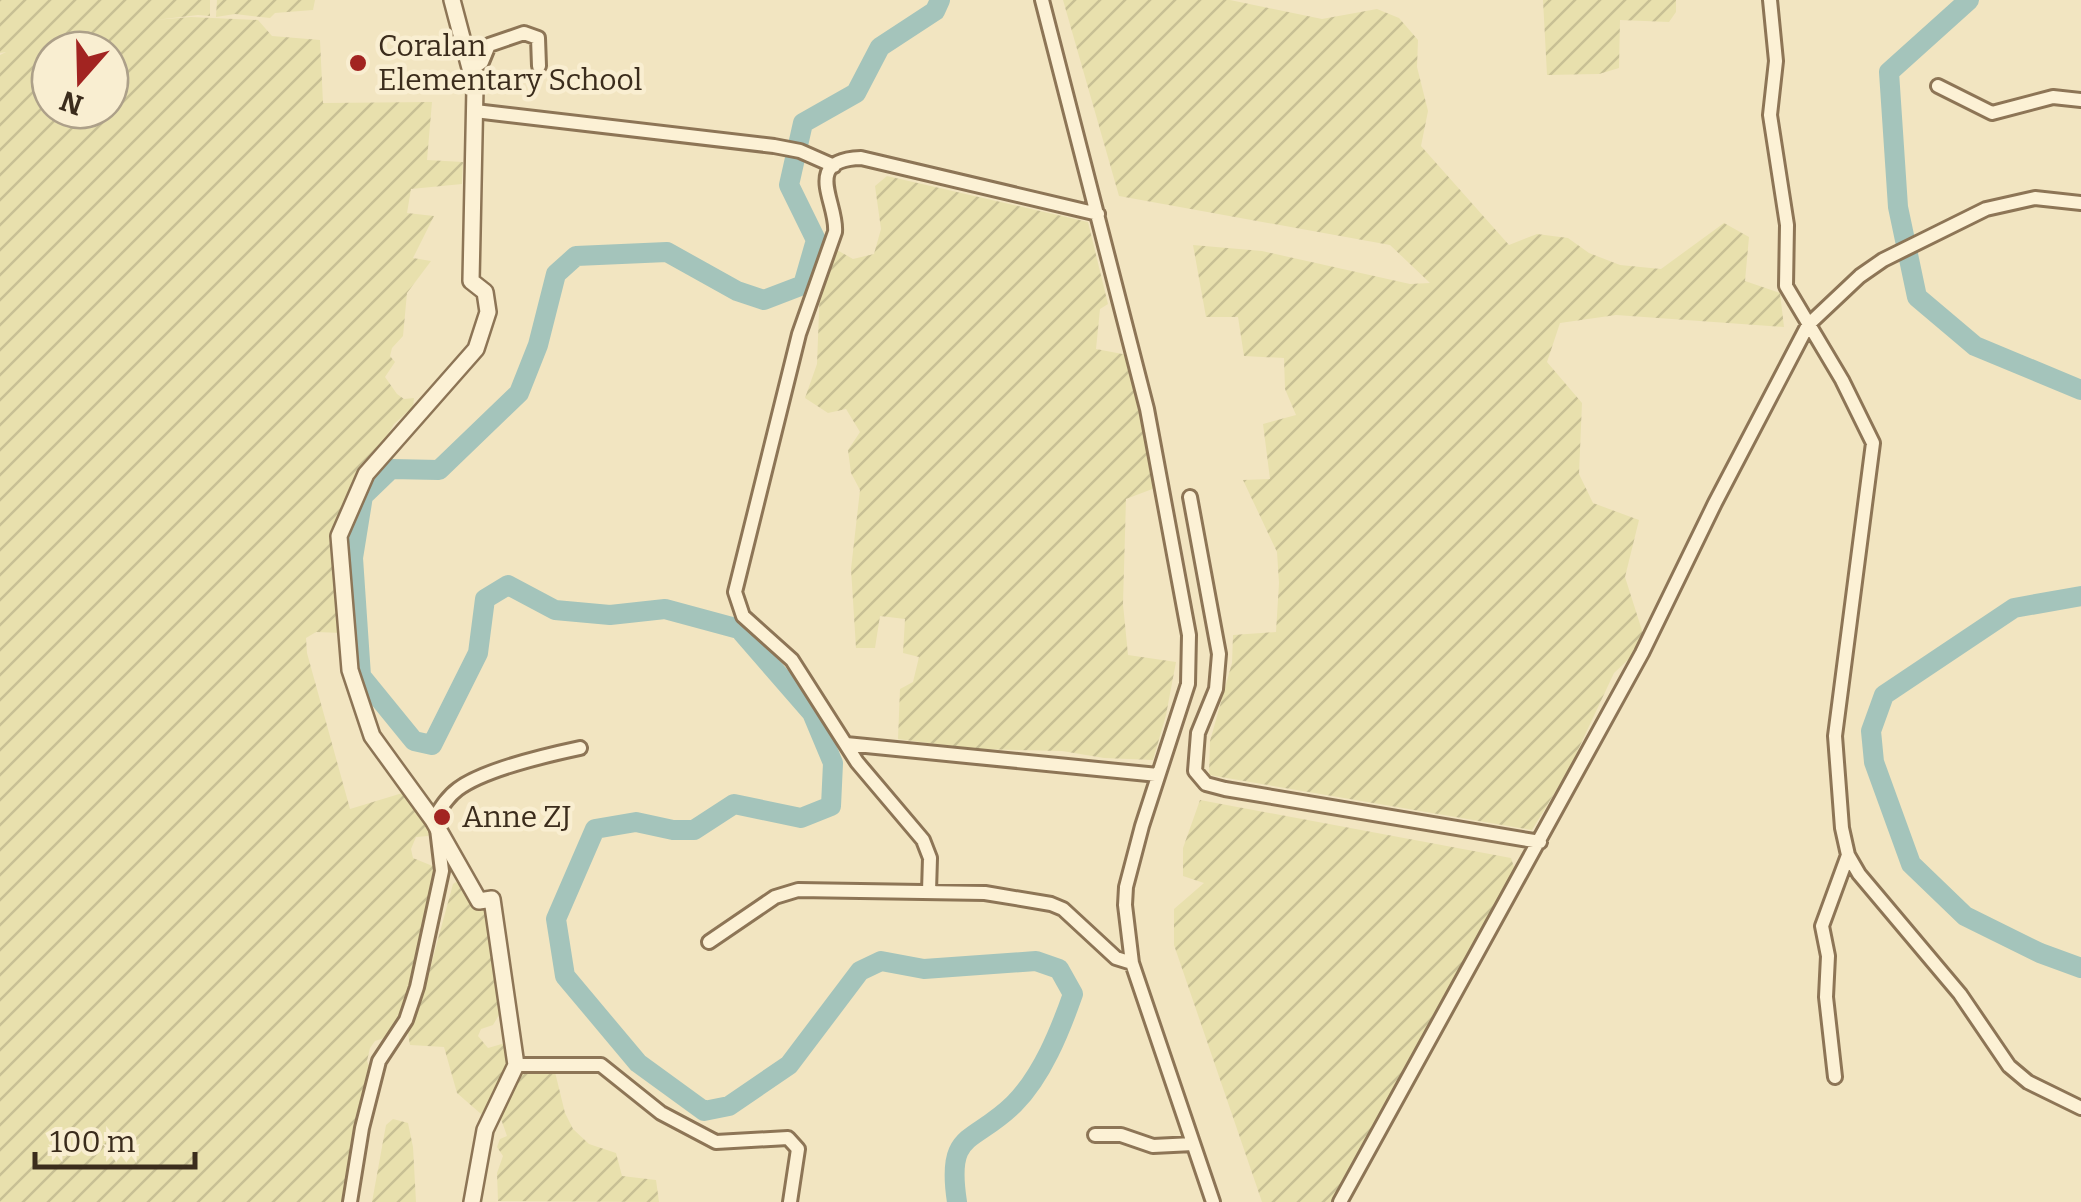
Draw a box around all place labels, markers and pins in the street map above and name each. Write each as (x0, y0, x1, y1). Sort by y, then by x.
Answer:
place label: Coralan Elementary School (378, 28, 642, 98)
marker: Coralan Elementary School (347, 52, 369, 74)
place label: Anne ZJ (462, 799, 572, 835)
marker: Anne ZJ (431, 806, 453, 828)

